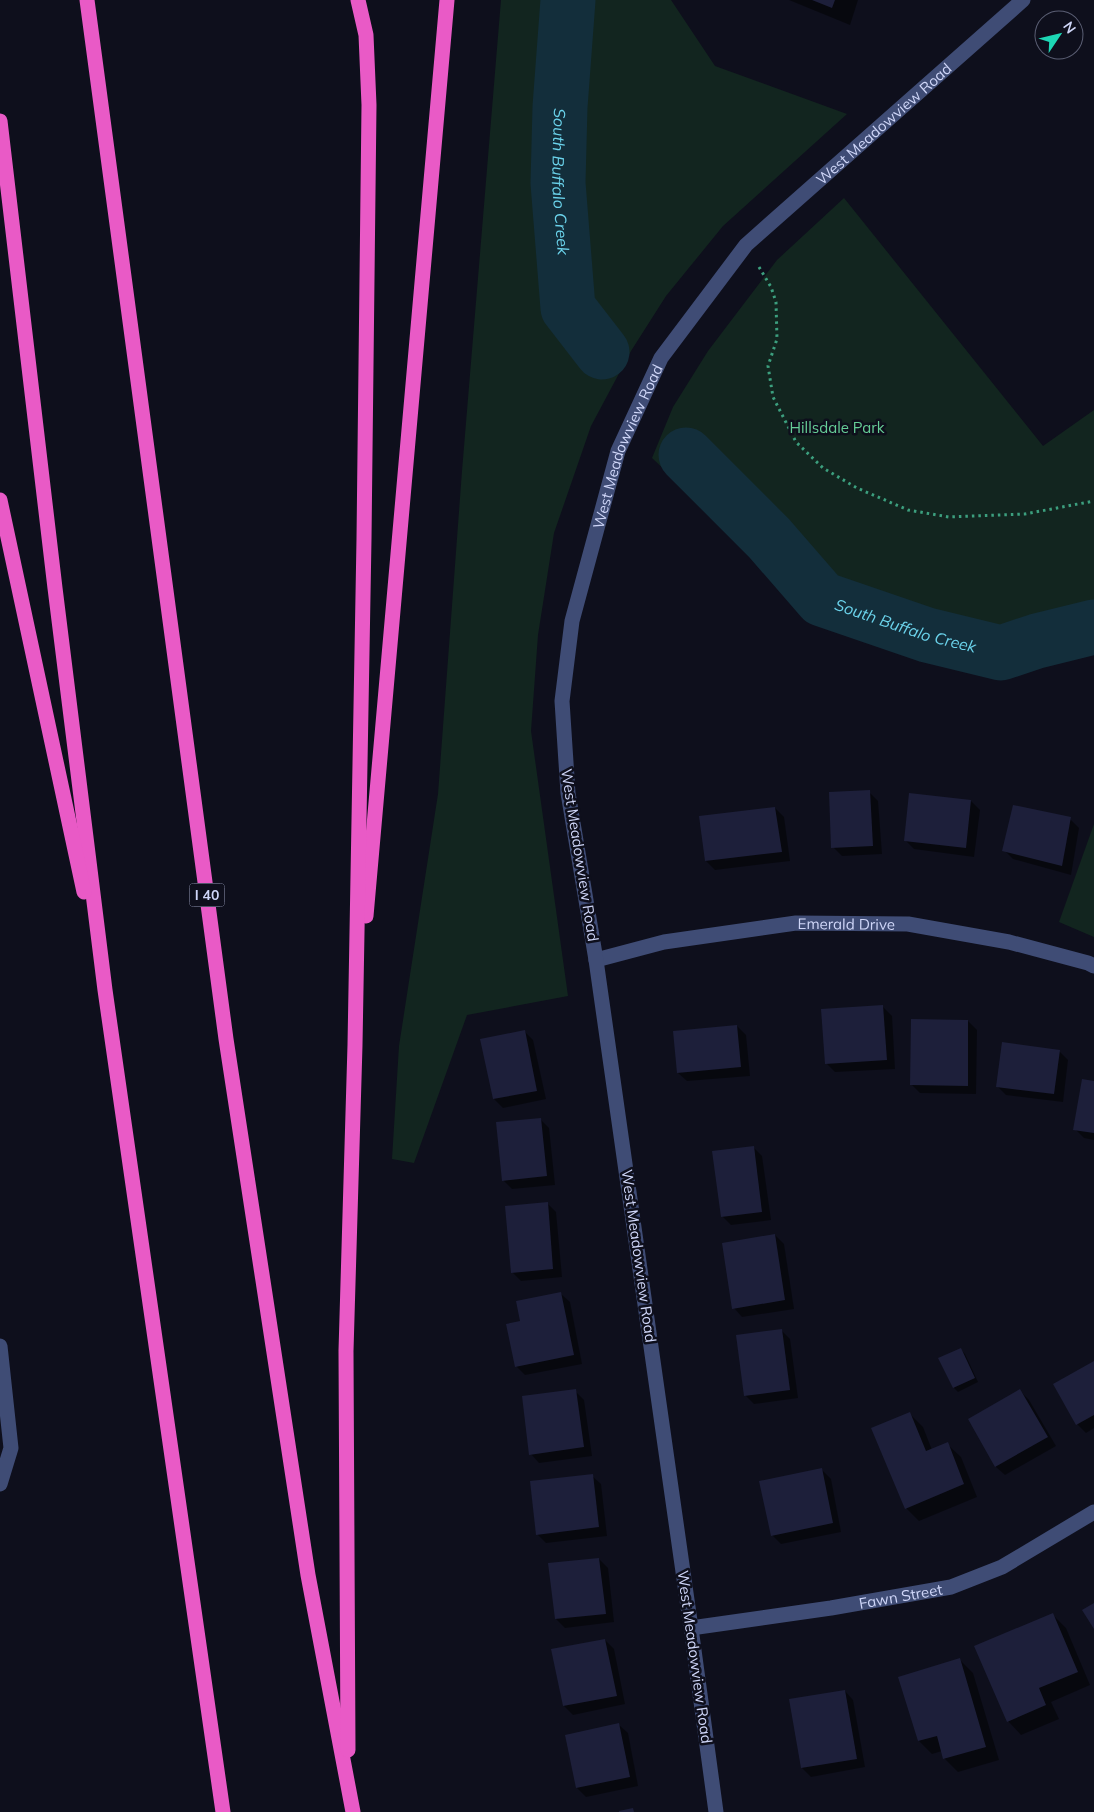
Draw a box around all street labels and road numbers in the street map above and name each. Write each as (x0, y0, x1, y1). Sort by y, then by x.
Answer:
street label: West Meadowview Road (812, 58, 955, 188)
street label: West Meadowview Road (588, 361, 666, 531)
street label: West Meadowview Road (557, 767, 603, 943)
road number: I 40 (190, 884, 224, 906)
street label: Emerald Drive (798, 914, 895, 933)
street label: West Meadowview Road (617, 1168, 661, 1344)
street label: West Meadowview Road (673, 1569, 717, 1745)
street label: Fawn Street (857, 1579, 944, 1612)

